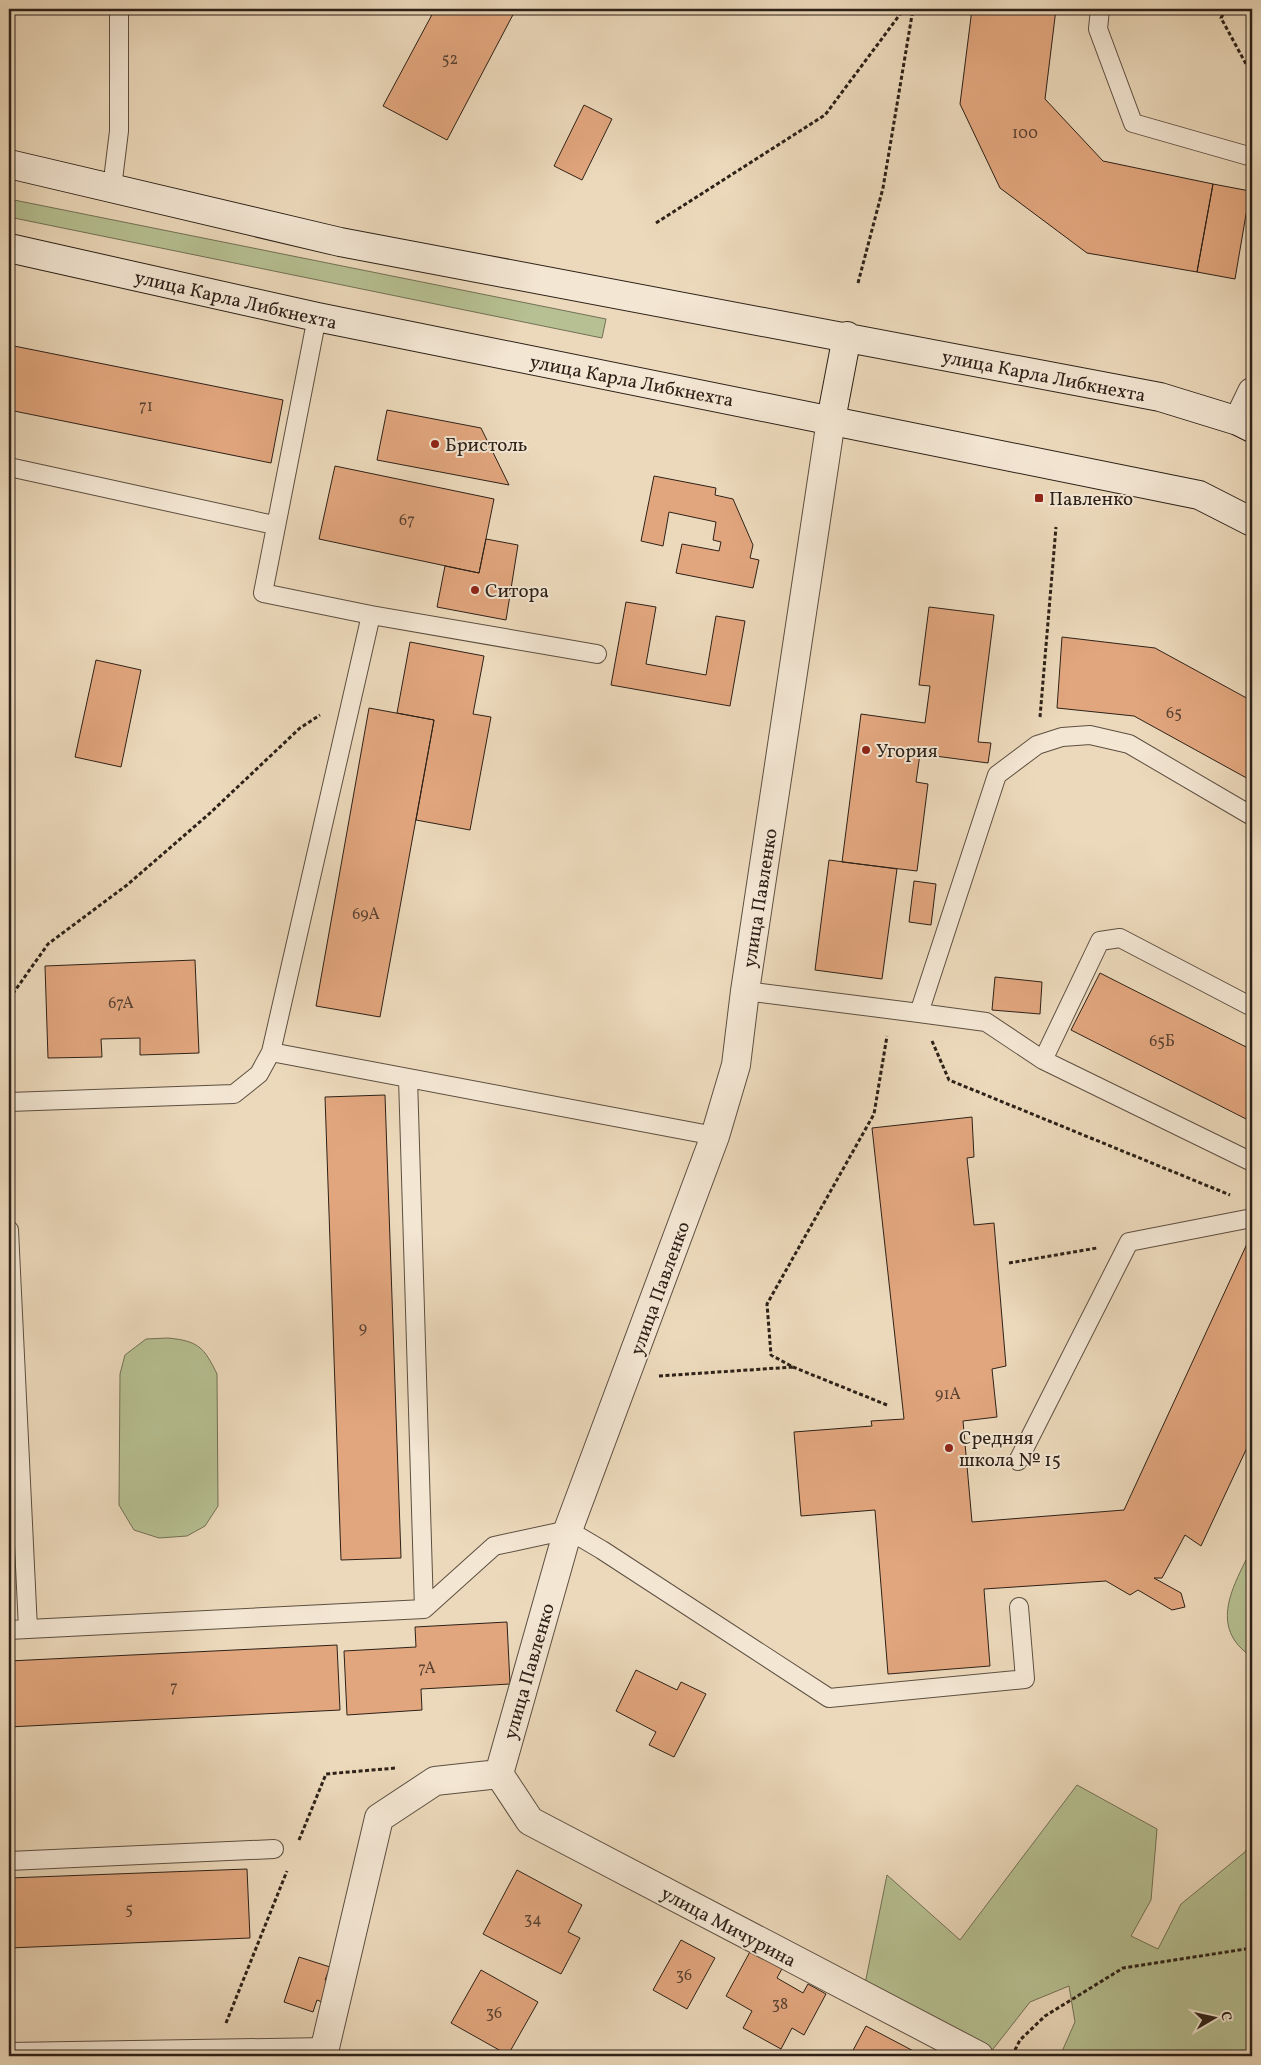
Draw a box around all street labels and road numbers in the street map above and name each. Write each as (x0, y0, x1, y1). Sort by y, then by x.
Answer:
street label: улица Карла Либкнехта (132, 265, 339, 337)
street label: улица Карла Либкнехта (939, 344, 1148, 409)
street label: улица Карла Либкнехта (527, 349, 736, 414)
street label: улица Павленко (737, 827, 785, 970)
street label: улица Павленко (625, 1218, 697, 1359)
street label: улица Павленко (498, 1600, 562, 1743)
street label: улица Мичурина (656, 1881, 800, 1974)

